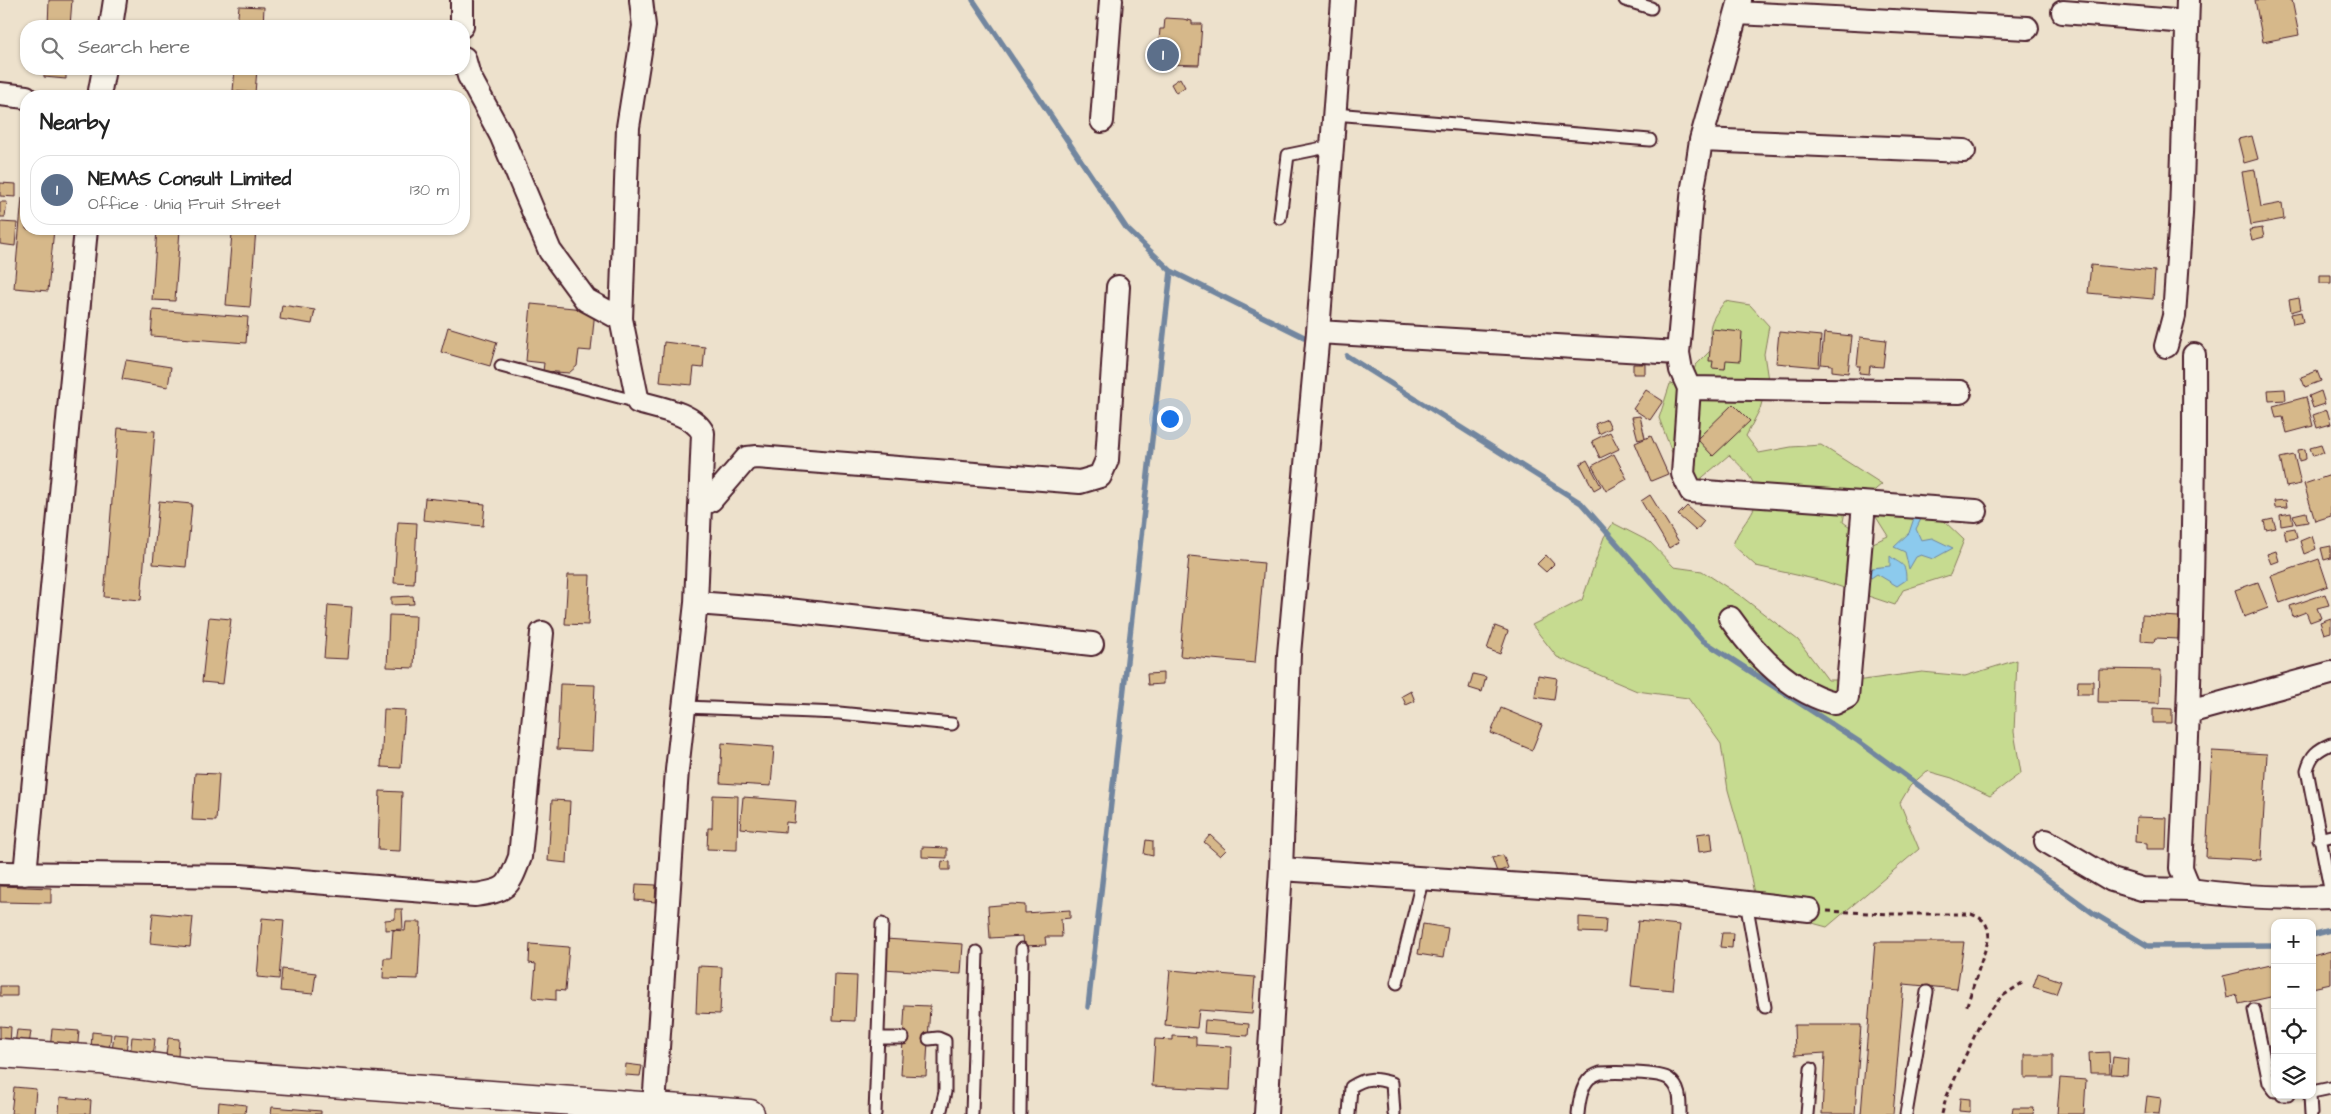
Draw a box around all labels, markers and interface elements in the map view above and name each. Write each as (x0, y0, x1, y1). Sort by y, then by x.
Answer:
search box (20, 20, 470, 75)
icon: search (38, 34, 66, 62)
text: Search here (78, 34, 190, 61)
pin: 1 (1147, 36, 1179, 74)
text: Nearby (40, 108, 110, 137)
text: NEMAS Consult Limited (88, 166, 291, 193)
text: 1 (56, 179, 58, 201)
text: 130 m (410, 179, 449, 201)
text: Office · Uniq Fruit Street (88, 193, 281, 215)
your location (1157, 406, 1183, 432)
map controls (2271, 919, 2316, 1099)
button: + (2271, 919, 2316, 964)
button: − (2271, 964, 2316, 1009)
button: locate (2271, 1009, 2316, 1054)
button: layers (2271, 1054, 2316, 1099)

